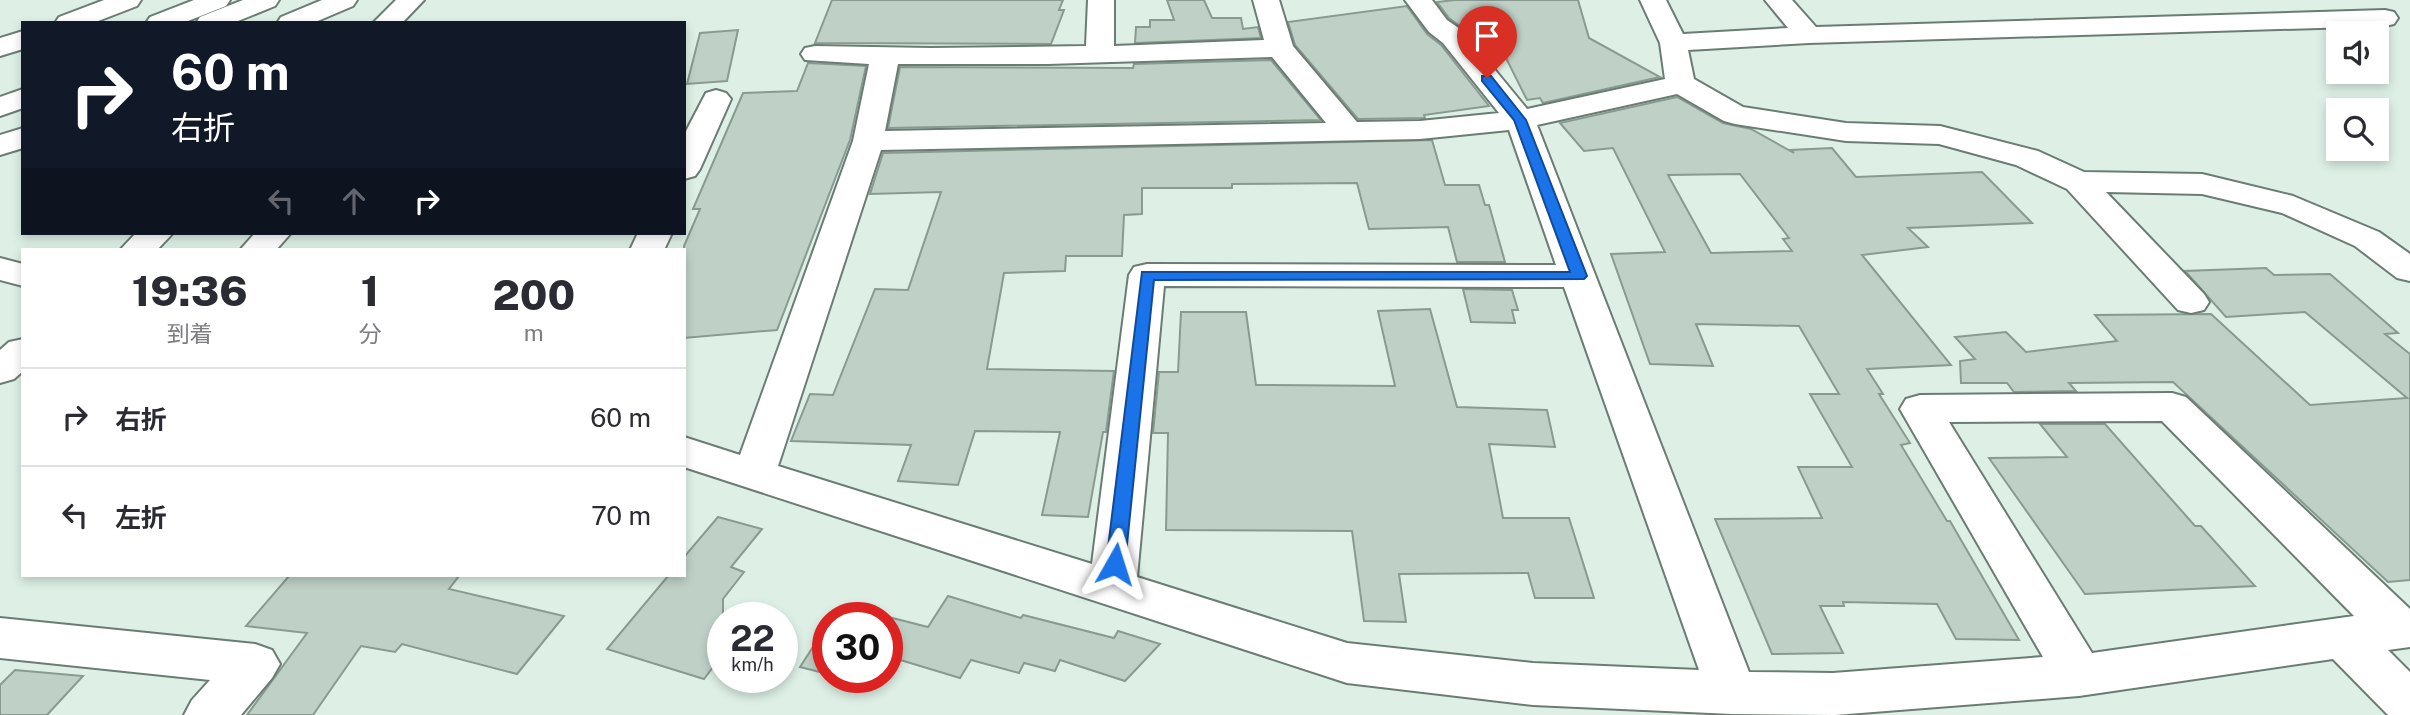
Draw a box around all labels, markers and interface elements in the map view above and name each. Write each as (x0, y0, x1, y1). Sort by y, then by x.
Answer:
pin (1457, 6, 1517, 78)
icon: arrive (1468, 17, 1506, 55)
map controls (2326, 21, 2389, 161)
button: sound (2326, 21, 2389, 84)
text: 60 m (171, 43, 290, 101)
icon: right (56, 49, 147, 140)
button: search (2326, 98, 2389, 161)
text: 右折 (171, 109, 235, 146)
icon: left (262, 182, 300, 220)
icon: ahead (335, 182, 373, 220)
icon: right (408, 182, 446, 220)
text: 19:36 (132, 266, 248, 315)
text: 1 (361, 266, 379, 315)
text: 200 (492, 270, 575, 319)
text: m (524, 319, 544, 346)
text: 到着 (167, 320, 213, 347)
text: 分 (359, 320, 382, 347)
icon: right (56, 398, 94, 436)
text: 60 m (590, 402, 651, 433)
text: 右折 (115, 404, 167, 435)
icon: left (56, 496, 94, 534)
text: 70 m (591, 500, 651, 531)
text: 左折 (115, 502, 167, 533)
position arrow (1078, 527, 1152, 601)
speed limit sign: 30 (812, 602, 903, 693)
text: 22 (730, 618, 775, 659)
text: km/h (731, 654, 774, 675)

